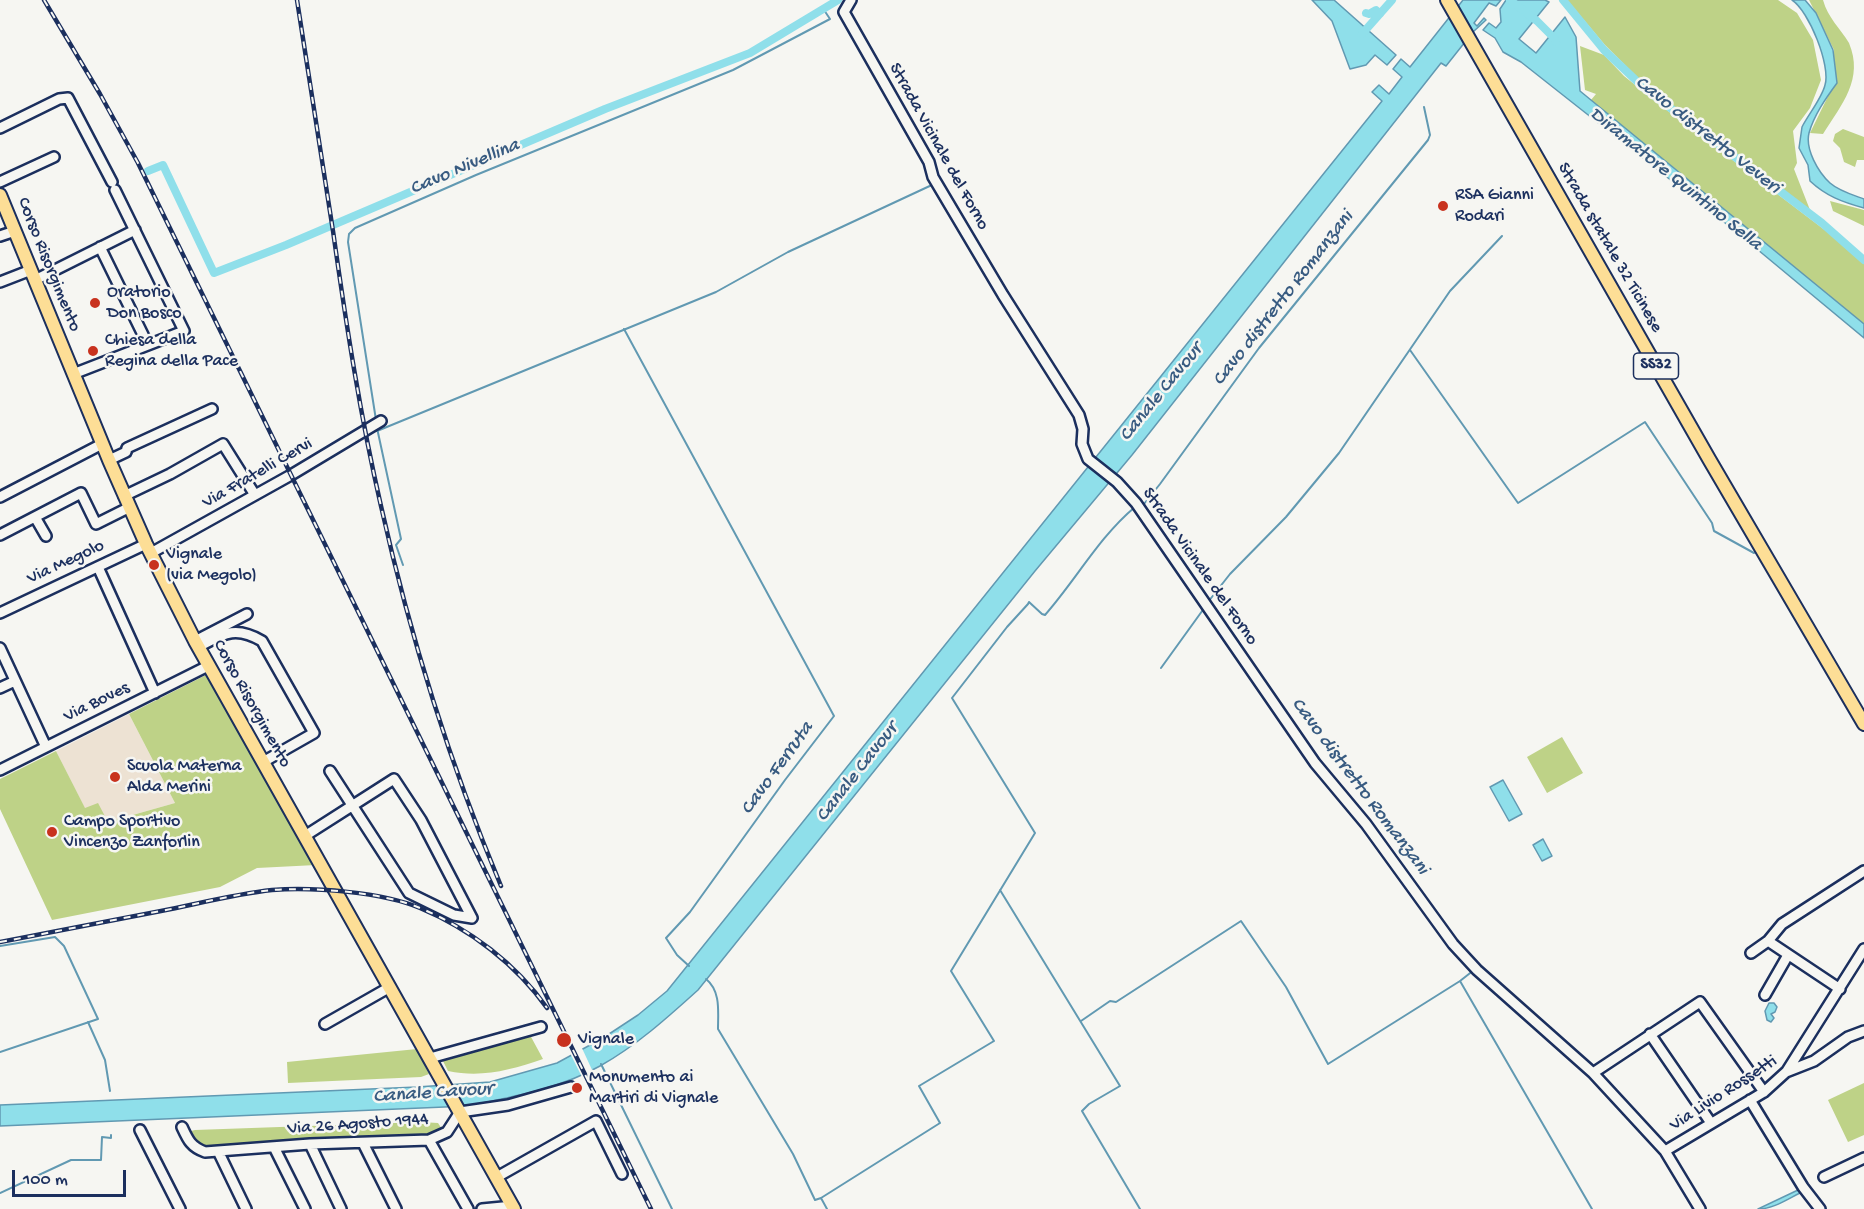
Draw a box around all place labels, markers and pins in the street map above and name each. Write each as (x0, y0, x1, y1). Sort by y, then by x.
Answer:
place label: RSA Gianni Rodari (1455, 185, 1534, 228)
marker: RSA Gianni Rodari (1436, 199, 1450, 213)
place label: Oratorio Don Bosco (107, 282, 182, 324)
marker: Oratorio Don Bosco (88, 296, 102, 310)
place label: Chiesa della Regina della Pace (105, 330, 238, 372)
marker: Chiesa della Regina della Pace (86, 344, 100, 358)
place label: Vignale (via Megolo) (166, 544, 257, 586)
marker: Vignale (via Megolo) (147, 558, 161, 572)
place label: Scuola Materna Alda Merini (127, 756, 242, 798)
marker: Scuola Materna Alda Merini (108, 770, 122, 784)
place label: Campo Sportivo Vincenzo Zanforlin (64, 811, 200, 854)
marker: Campo Sportivo Vincenzo Zanforlin (45, 825, 59, 839)
place label: Vignale (578, 1029, 634, 1051)
marker: Vignale (555, 1031, 573, 1049)
place label: Monumento ai Martiri di Vignale (589, 1067, 718, 1110)
marker: Monumento ai Martiri di Vignale (570, 1081, 584, 1095)

